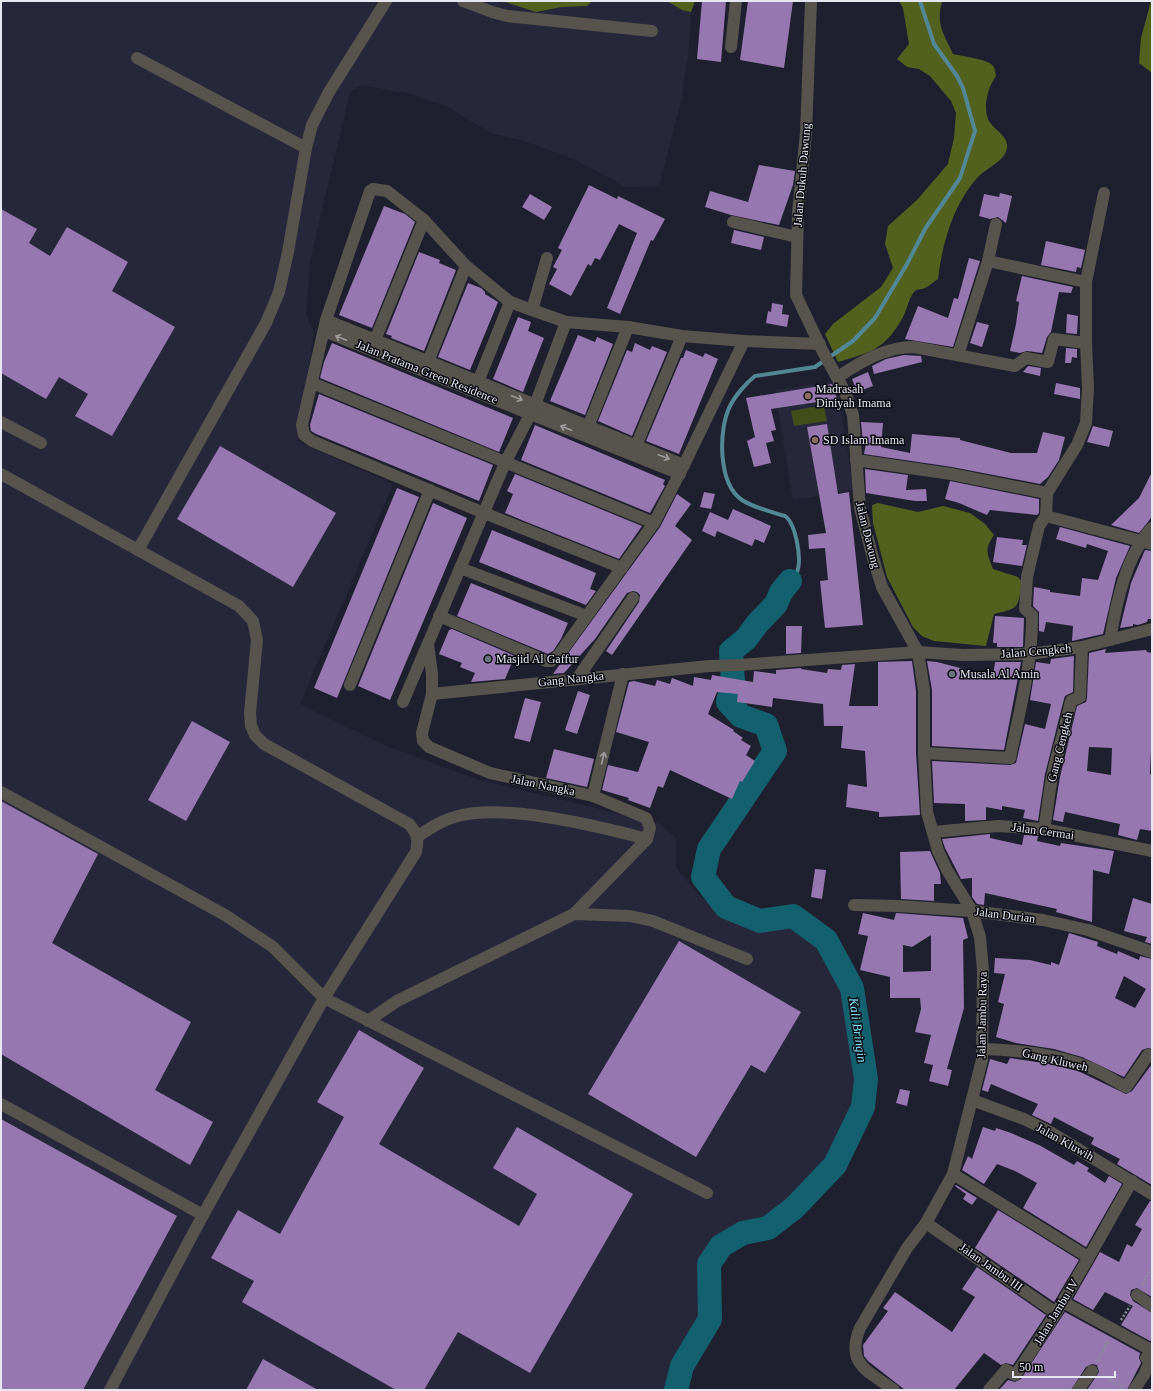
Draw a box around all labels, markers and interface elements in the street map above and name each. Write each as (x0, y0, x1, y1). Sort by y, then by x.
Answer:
street label: Jalan Dukuh Dawung (790, 123, 814, 227)
one-way arrow (336, 333, 348, 341)
street label: Jalan Pratama Green Residence (354, 337, 500, 407)
place label: Madrasah Diniyah Imama (816, 382, 892, 410)
marker: Madrasah Diniyah Imama (803, 391, 813, 401)
one-way arrow (511, 395, 523, 403)
one-way arrow (560, 423, 572, 431)
place label: SD Islam Imama (823, 433, 905, 447)
marker: SD Islam Imama (810, 435, 820, 445)
one-way arrow (658, 454, 670, 462)
street label: Jalan Dawung (853, 500, 883, 570)
street label: Jalan Cengkeh (1000, 641, 1072, 661)
place label: Masjid Al Gaffur (496, 652, 578, 666)
marker: Masjid Al Gaffur (483, 654, 493, 664)
place label: Musala Al Amin (960, 667, 1039, 681)
street label: Gang Nangka (537, 669, 605, 689)
marker: Musala Al Amin (947, 669, 957, 679)
street label: Gang Cengkeh (1045, 711, 1075, 783)
one-way arrow (599, 752, 607, 765)
street label: Jalan Nangka (510, 771, 577, 799)
street label: Jalan Cermai (1011, 820, 1076, 842)
street label: Jalan Durian (974, 904, 1036, 926)
street label: Jalan Jambu Raya (974, 971, 990, 1058)
water label: Kali Bringin (846, 996, 870, 1063)
street label: Gang Kluweh (1021, 1046, 1089, 1074)
street label: Jalan Kluwih (1034, 1120, 1096, 1164)
street label: Jalan Jambu III (957, 1240, 1025, 1294)
street label: Jalan Jambu IV (1031, 1276, 1081, 1348)
scale bar (1013, 1353, 1115, 1379)
text: 50 m (1019, 1360, 1044, 1374)

